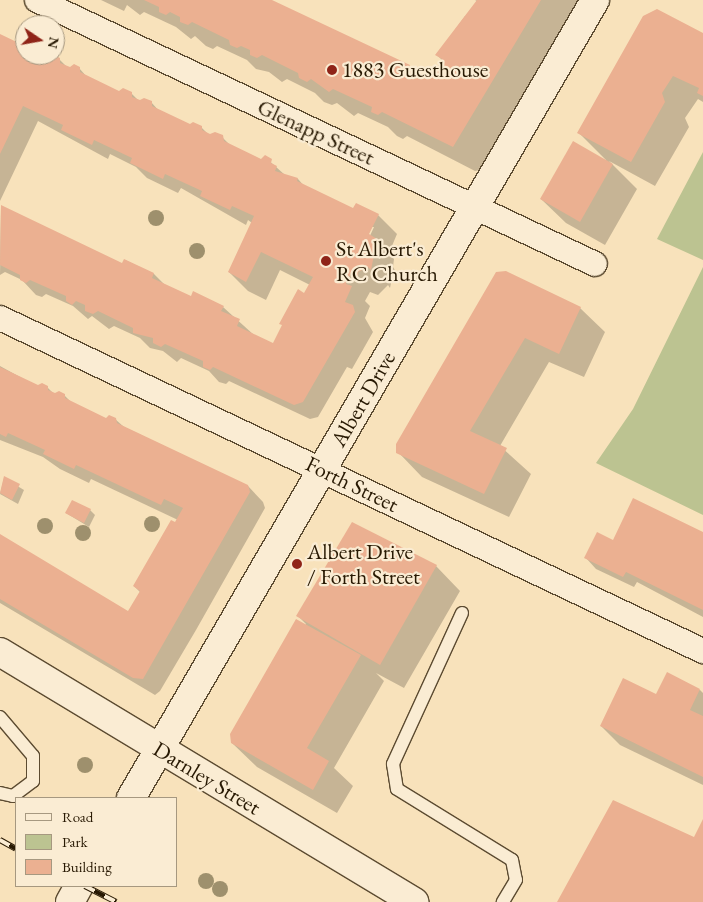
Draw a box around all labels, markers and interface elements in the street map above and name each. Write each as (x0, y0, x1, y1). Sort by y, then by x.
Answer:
north arrow (15, 15, 65, 65)
text: N (44, 35, 64, 50)
place label: 1883 Guesthouse (342, 57, 488, 83)
marker: 1883 Guesthouse (326, 64, 338, 76)
street label: Glenapp Street (253, 93, 379, 171)
place label: St Albert's RC Church (336, 235, 438, 286)
marker: St Albert's RC Church (320, 255, 332, 267)
street label: Albert Drive (325, 346, 401, 452)
street label: Forth Street (301, 450, 403, 518)
place label: Albert Drive / Forth Street (307, 538, 420, 590)
marker: Albert Drive / Forth Street (291, 558, 303, 570)
street label: Darnley Street (149, 736, 265, 820)
legend (15, 797, 178, 887)
text: Road (62, 807, 93, 826)
text: Park (62, 832, 88, 851)
text: Building (62, 857, 112, 876)

